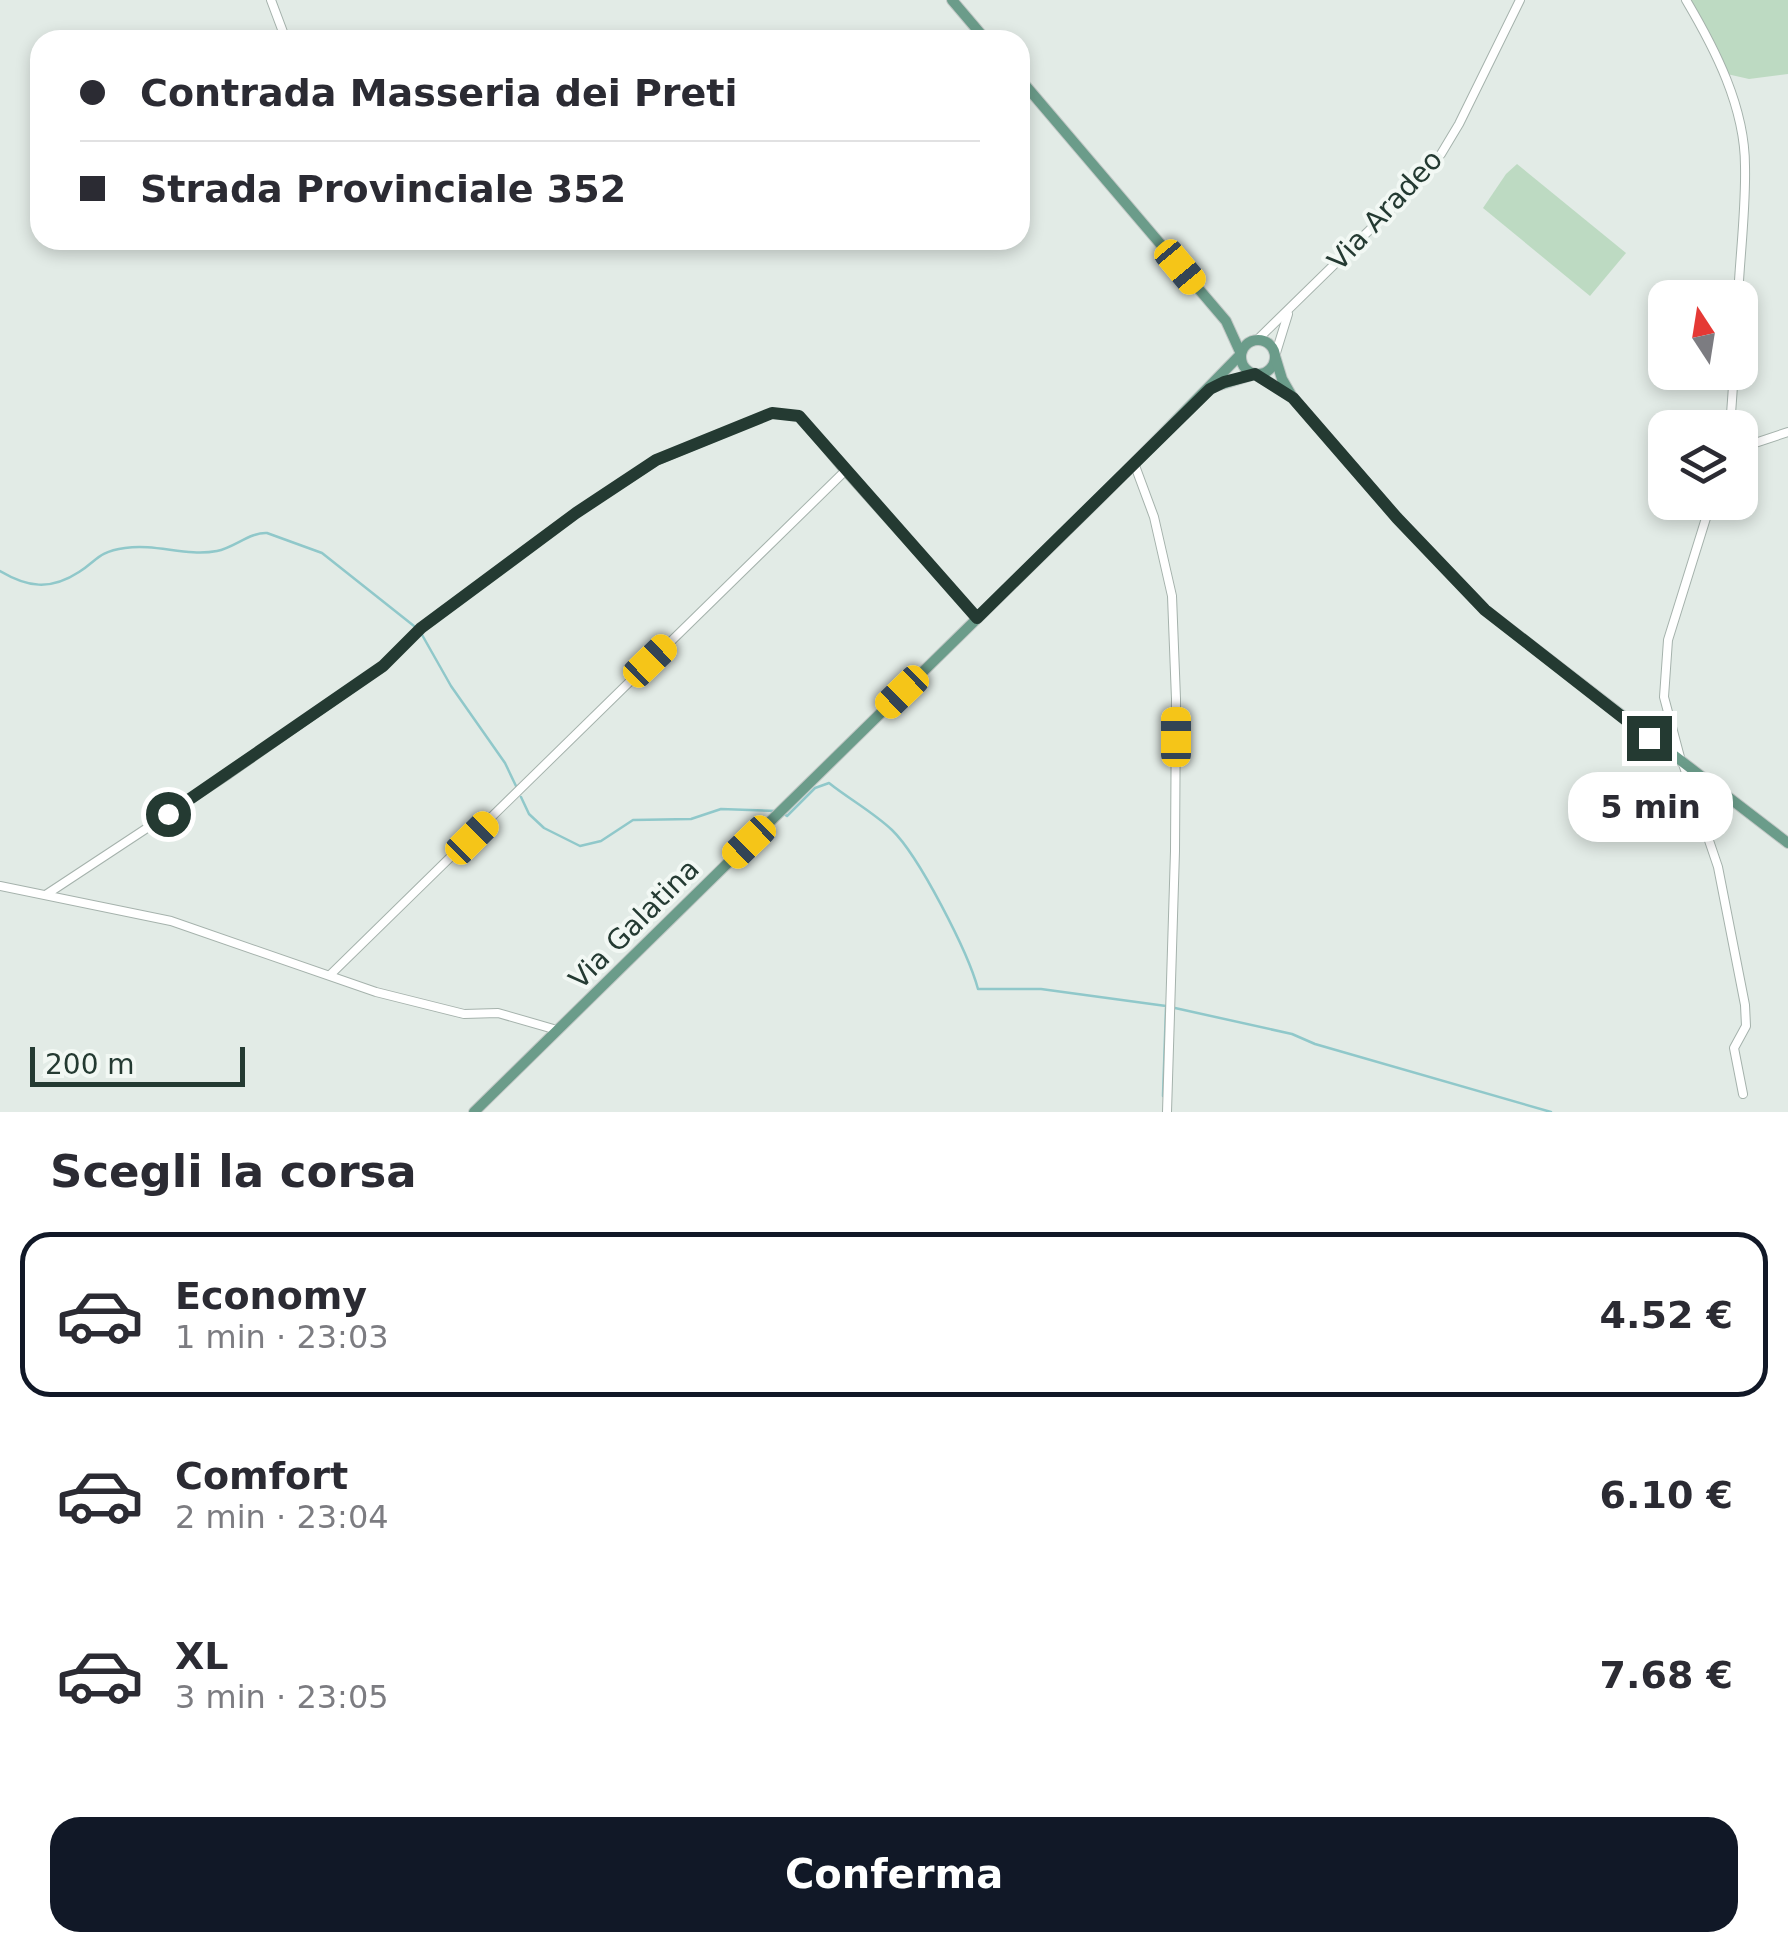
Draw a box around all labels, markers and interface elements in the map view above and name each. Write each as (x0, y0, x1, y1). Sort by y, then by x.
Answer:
text: Contrada Masseria dei Preti (140, 71, 738, 115)
street label: Via Aradeo (1321, 143, 1449, 277)
text: Strada Provinciale 352 (140, 167, 626, 211)
car (1149, 234, 1211, 300)
north arrow (1648, 280, 1758, 390)
map controls (1648, 280, 1758, 520)
button: layers (1648, 410, 1758, 520)
car (618, 629, 682, 693)
car (870, 660, 934, 724)
car (1161, 707, 1191, 767)
route end (1627, 716, 1672, 761)
callout: 5 min (1566, 773, 1732, 843)
text: 5 min (1600, 788, 1701, 826)
route start (146, 792, 191, 837)
car (440, 806, 504, 870)
car (717, 810, 781, 874)
street label: Via Galatina (562, 852, 706, 996)
scale bar (30, 1042, 245, 1086)
text: 200 m (45, 1048, 135, 1081)
text: Scegli la corsa (50, 1145, 417, 1198)
icon: car (55, 1270, 145, 1360)
text: Economy (175, 1274, 367, 1318)
text: 4.52 € (1600, 1293, 1733, 1337)
text: 1 min · 23:03 (175, 1318, 389, 1356)
icon: car (55, 1450, 145, 1540)
text: Comfort (175, 1454, 348, 1498)
text: 6.10 € (1600, 1473, 1733, 1517)
text: 2 min · 23:04 (175, 1498, 389, 1536)
icon: car (55, 1630, 145, 1720)
text: XL (175, 1634, 229, 1678)
text: 7.68 € (1600, 1653, 1733, 1697)
text: 3 min · 23:05 (175, 1678, 389, 1716)
button: Conferma (50, 1817, 1738, 1932)

